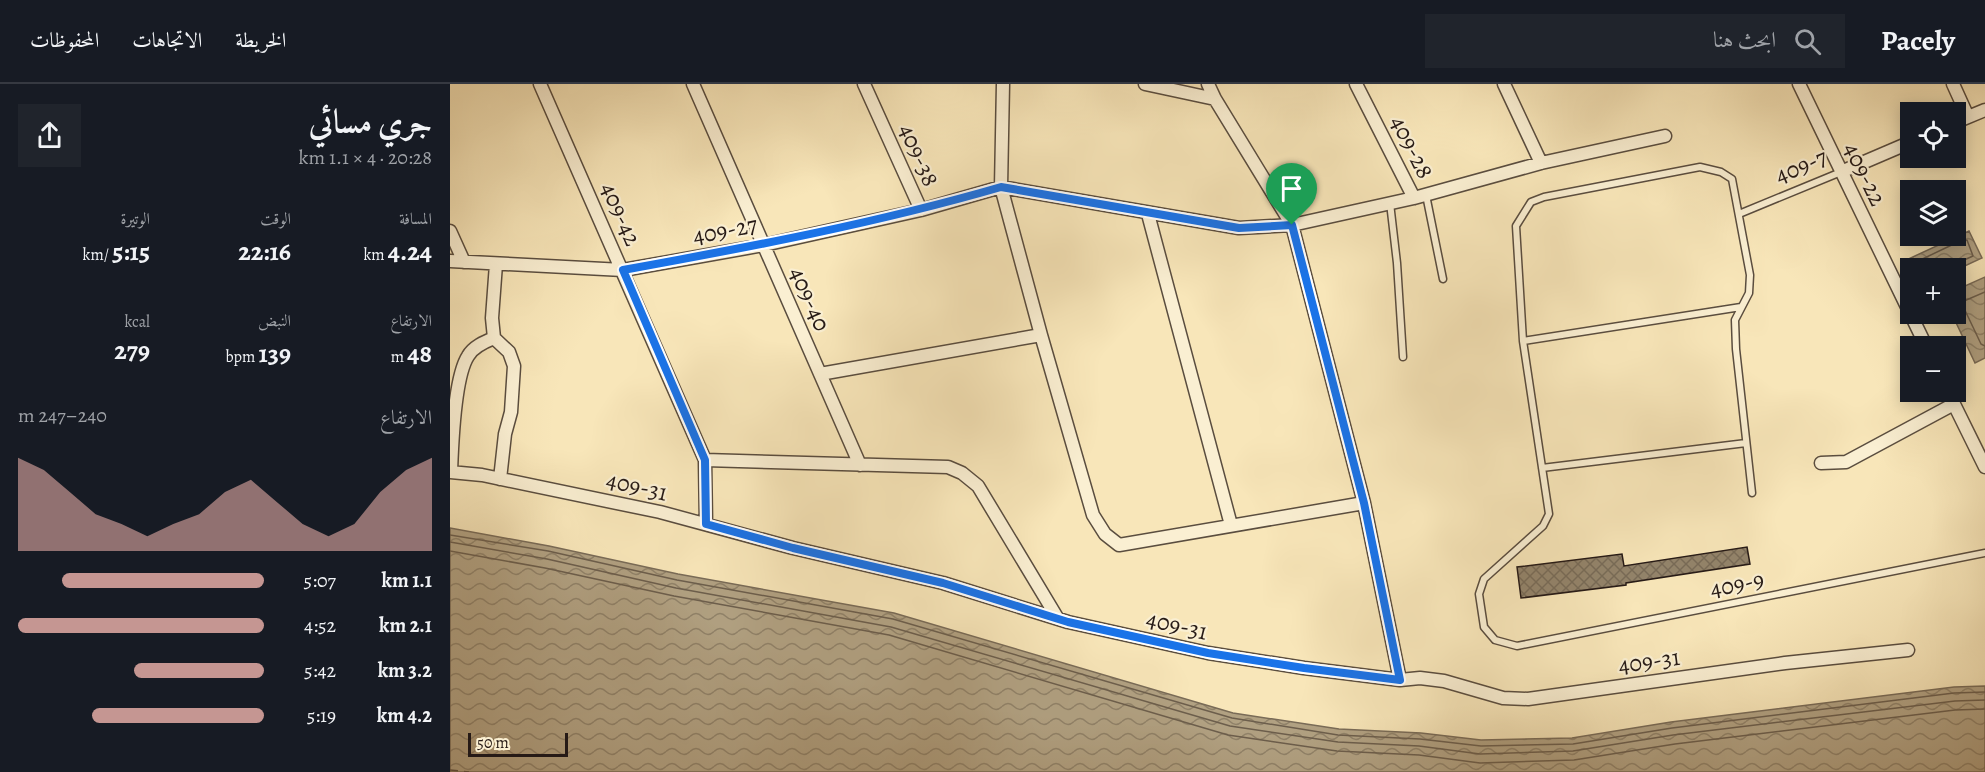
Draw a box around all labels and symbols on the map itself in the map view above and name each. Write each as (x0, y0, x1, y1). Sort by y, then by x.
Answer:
street label: 409-28 (1383, 110, 1441, 184)
street label: 409-38 (891, 119, 947, 191)
street label: 409-22 (1836, 137, 1894, 211)
street label: 409-7 (1770, 140, 1833, 191)
pin (1266, 163, 1317, 225)
street label: 409-42 (593, 177, 649, 251)
street label: 409-27 (690, 208, 761, 252)
street label: 409-40 (782, 262, 838, 336)
street label: 409-31 (603, 463, 671, 509)
street label: 409-9 (1707, 563, 1767, 605)
street label: 409-31 (1143, 602, 1211, 648)
street label: 409-31 (1616, 641, 1682, 681)
scale bar (468, 730, 568, 758)

